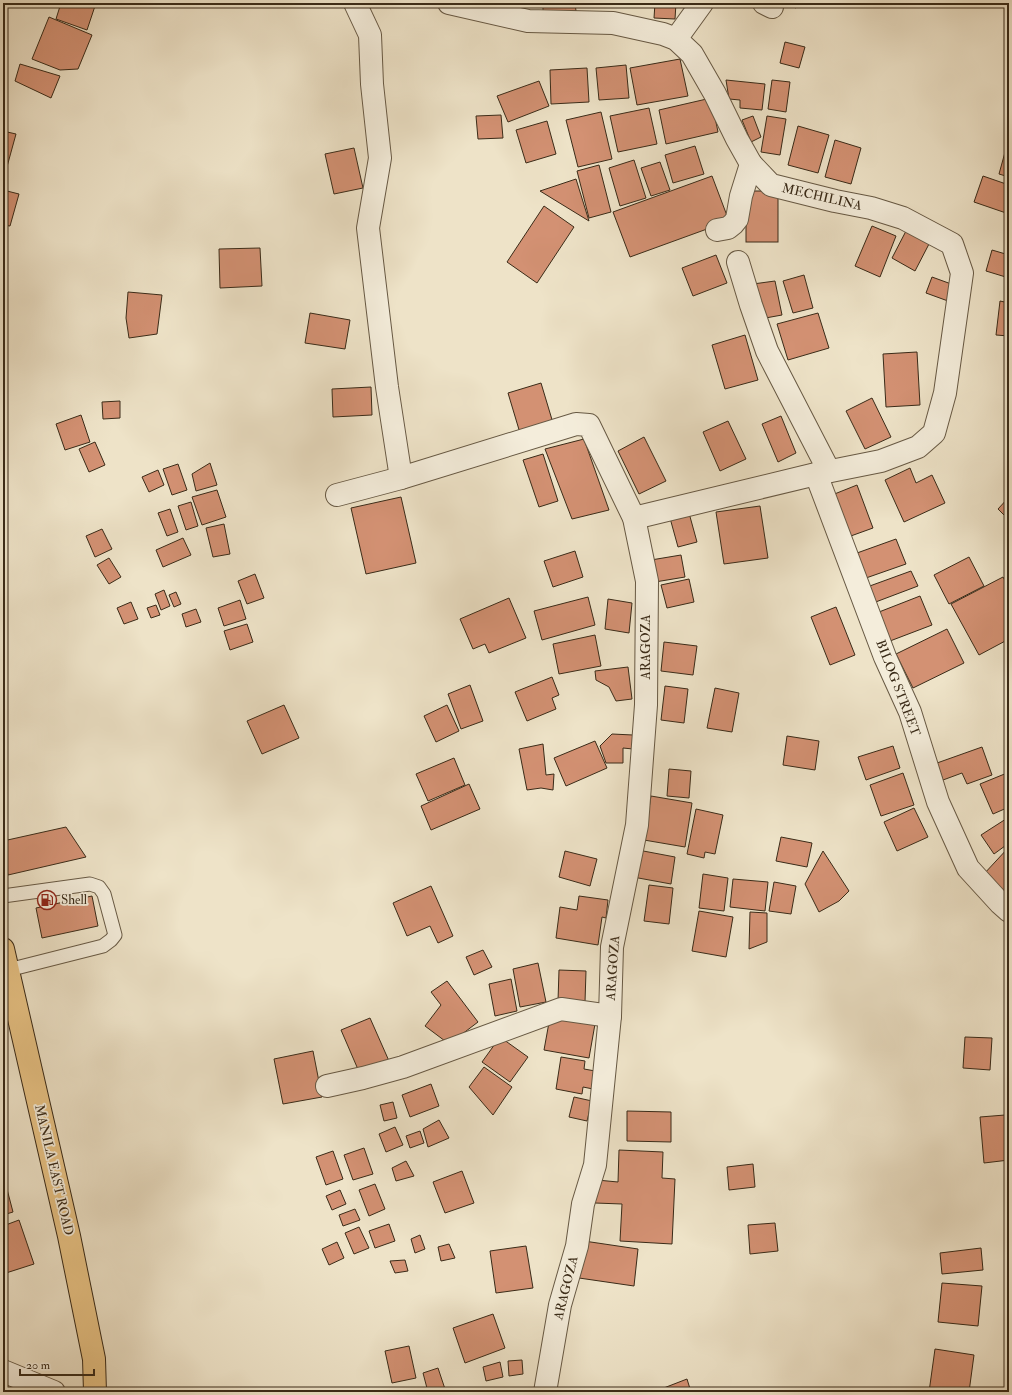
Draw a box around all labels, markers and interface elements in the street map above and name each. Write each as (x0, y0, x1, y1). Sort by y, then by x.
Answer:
street label: MECHILINA (780, 180, 864, 214)
street label: ARAGOZA (638, 614, 654, 681)
street label: BILOG STREET (872, 638, 924, 739)
fuel station icon: Shell (36, 889, 58, 911)
place label: Shell (61, 892, 88, 908)
street label: ARAGOZA (603, 934, 623, 1002)
street label: MANILA EAST ROAD (31, 1103, 77, 1237)
street label: ARAGOZA (550, 1254, 582, 1323)
scale bar (20, 1351, 94, 1377)
text: 20 m (26, 1358, 51, 1373)

